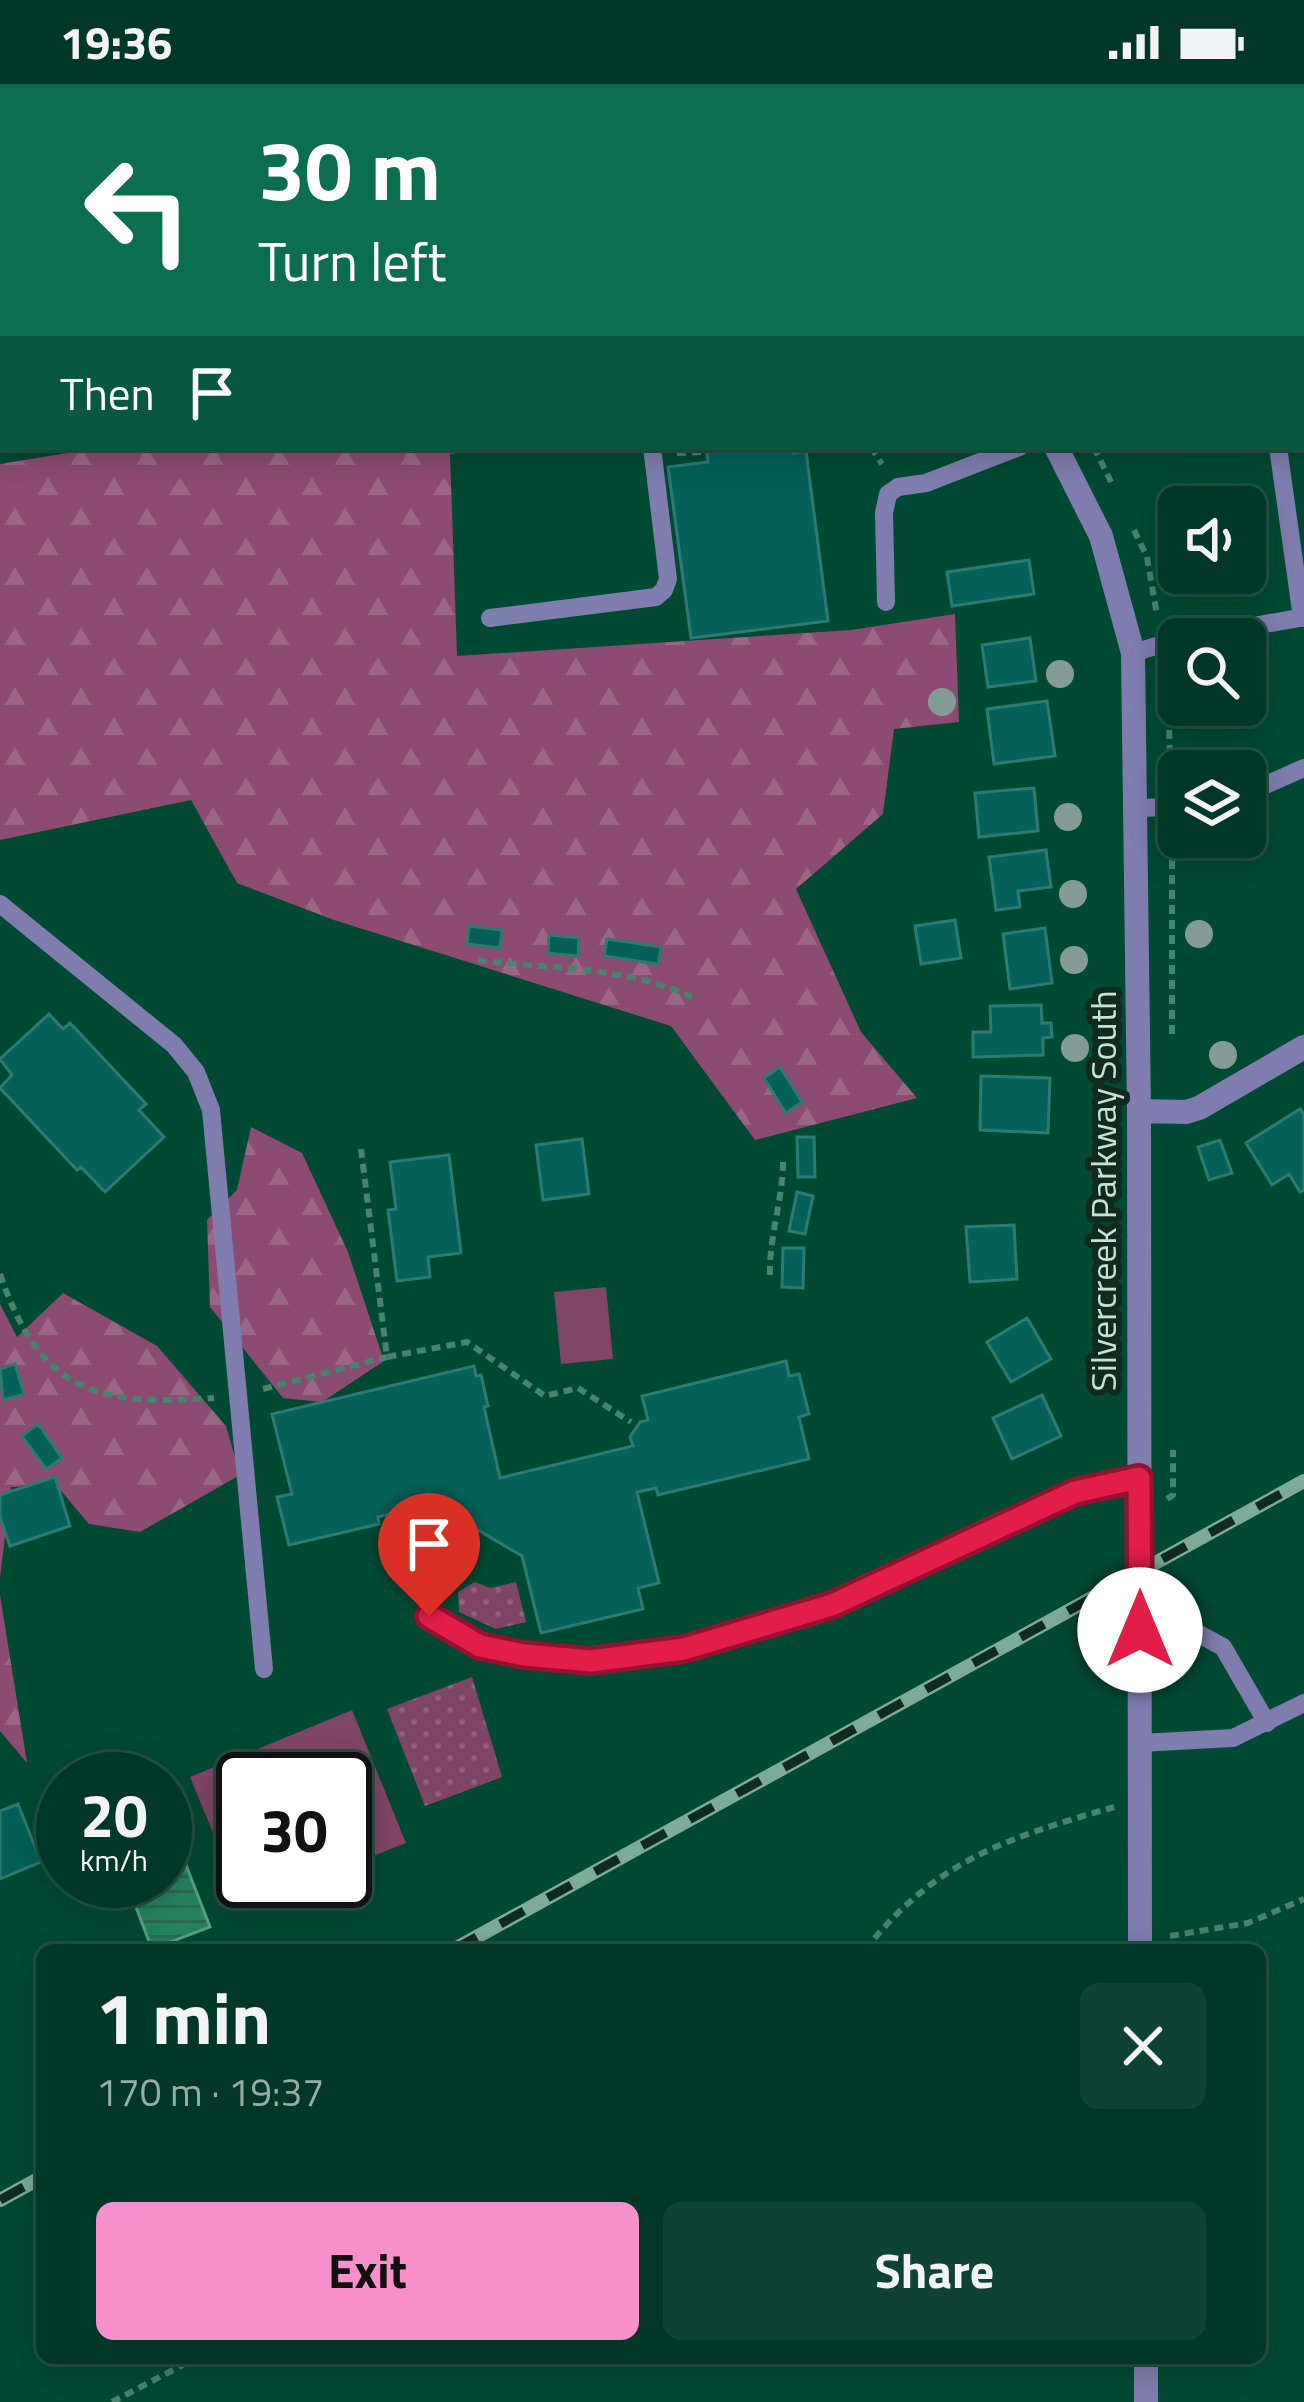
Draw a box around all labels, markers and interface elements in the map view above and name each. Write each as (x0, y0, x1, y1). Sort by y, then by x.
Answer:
text: 19:36 (60, 8, 172, 76)
text: 30 m (258, 105, 441, 233)
icon: left (60, 132, 216, 288)
text: Turn left (258, 220, 447, 302)
text: Then (60, 359, 155, 427)
icon: arrive (179, 360, 245, 426)
map controls (1158, 486, 1266, 858)
button: sound (1158, 486, 1266, 594)
button: search (1158, 618, 1266, 726)
button: layers (1158, 750, 1266, 858)
street label: Silvercreek Parkway South (1075, 990, 1130, 1392)
pin (378, 1493, 480, 1616)
icon: arrive (396, 1511, 462, 1577)
position arrow (1077, 1567, 1203, 1693)
speed limit sign: 30 (216, 1752, 372, 1908)
text: 20 (80, 1769, 148, 1860)
text: km/h (80, 1837, 148, 1883)
text: 1 min (96, 1962, 271, 2072)
button: close (1080, 1983, 1206, 2109)
text: 170 m · 19:37 (96, 2062, 324, 2121)
button: Exit (96, 2202, 639, 2340)
button: Share (663, 2202, 1206, 2340)

